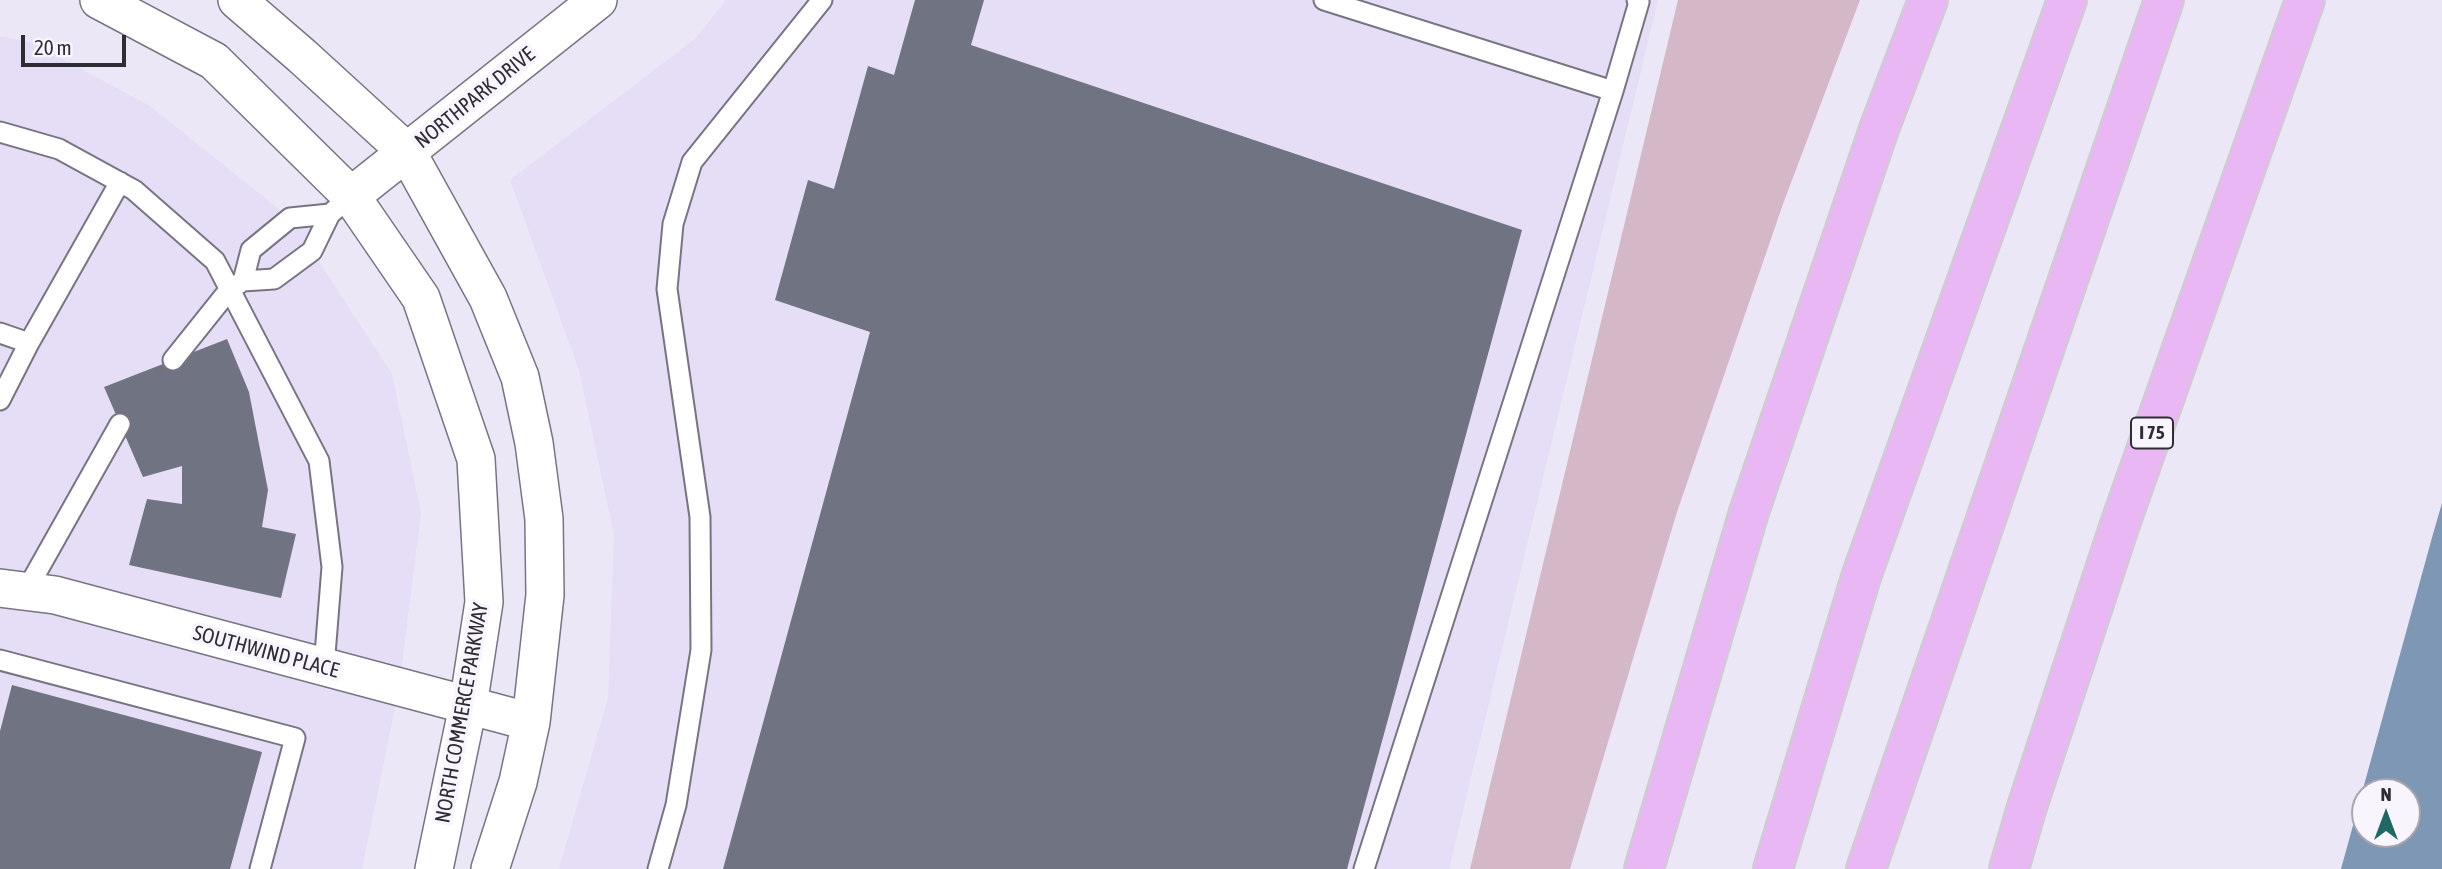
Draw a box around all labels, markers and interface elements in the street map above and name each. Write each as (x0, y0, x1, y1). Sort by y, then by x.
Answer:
scale bar (24, 21, 130, 65)
text: 20 m (34, 35, 72, 59)
street label: NORTHPARK DRIVE (410, 42, 540, 154)
road number: I 75 (2131, 418, 2173, 448)
street label: NORTH COMMERCE PARKWAY (430, 601, 494, 825)
street label: SOUTHWIND PLACE (190, 620, 342, 684)
north arrow (2351, 778, 2421, 848)
text: N (2380, 783, 2392, 805)

